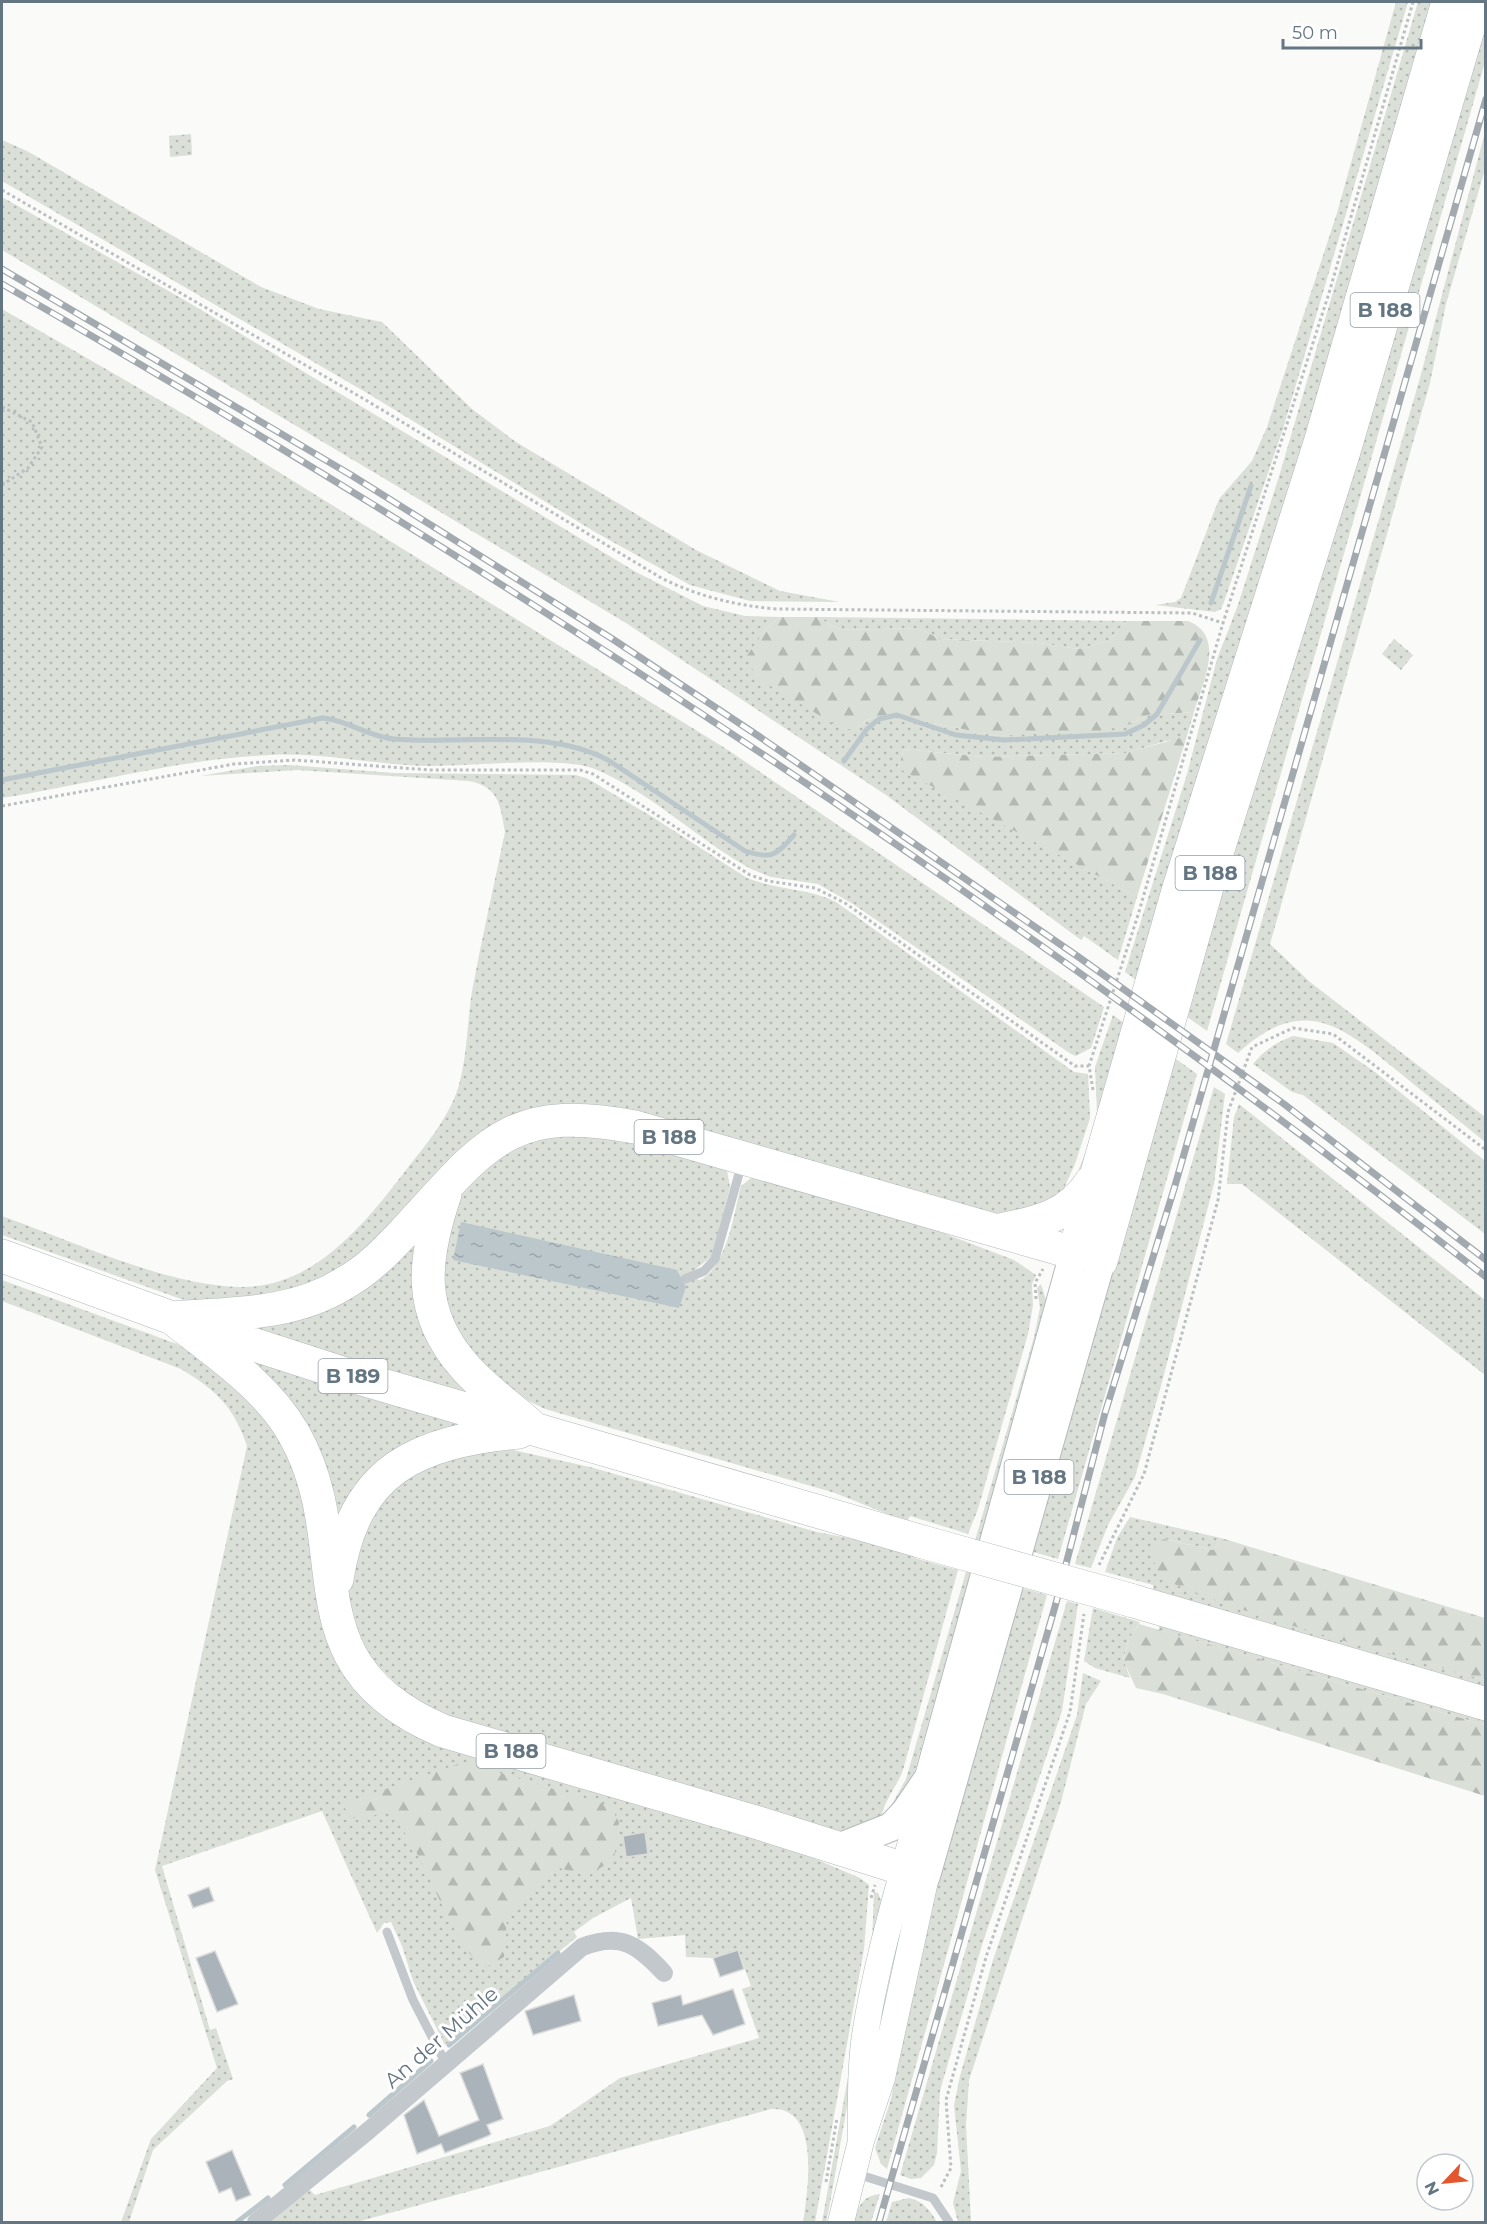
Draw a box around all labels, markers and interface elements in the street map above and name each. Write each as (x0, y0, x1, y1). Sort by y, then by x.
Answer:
scale bar (1283, 12, 1421, 50)
text: 50 m (1292, 22, 1338, 44)
road number: B 188 (1350, 293, 1420, 327)
road number: B 188 (1176, 856, 1244, 890)
road number: B 188 (634, 1120, 704, 1154)
road number: B 189 (318, 1359, 388, 1393)
road number: B 188 (1004, 1460, 1074, 1494)
road number: B 188 (476, 1734, 546, 1768)
street label: An der Mühle (379, 1981, 503, 2093)
north arrow (1415, 2152, 1475, 2212)
text: N (1421, 2178, 1443, 2198)

